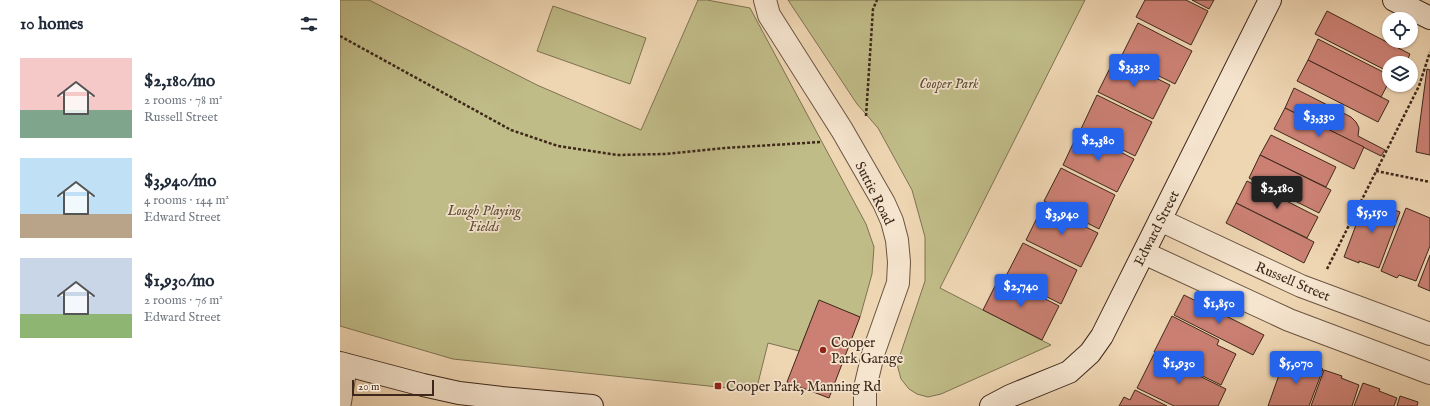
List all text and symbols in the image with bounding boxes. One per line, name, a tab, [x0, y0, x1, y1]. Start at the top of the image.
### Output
map controls	[1382, 12, 1418, 92]
button: locate	[1382, 12, 1418, 48]
icon: filters	[298, 13, 320, 35]
text: 10 homes	[20, 14, 83, 35]
pin: $3,330	[1101, 54, 1167, 88]
button: layers	[1382, 56, 1418, 92]
text: $3,330	[1118, 58, 1150, 75]
text: $2,180/mo	[144, 71, 215, 92]
icon: home	[52, 74, 100, 122]
park label: Cooper Park	[919, 75, 979, 93]
text: 2 rooms · 78 m²	[144, 92, 223, 109]
pin: $3,330	[1286, 104, 1352, 138]
text: $3,330	[1303, 108, 1335, 125]
text: Russell Street	[144, 109, 218, 126]
pin: $2,380	[1065, 128, 1131, 162]
text: $2,380	[1081, 132, 1115, 149]
street label: Suttie Road	[850, 159, 898, 229]
text: $3,940/mo	[144, 171, 216, 192]
icon: home	[52, 174, 100, 222]
pin: $2,180	[1244, 176, 1310, 210]
text: $2,180	[1260, 180, 1294, 197]
street label: Edward Street	[1130, 187, 1184, 269]
text: 4 rooms · 144 m²	[144, 192, 229, 209]
pin: $5,150	[1339, 200, 1405, 234]
park label: Lough Playing Fields	[446, 202, 521, 236]
pin: $3,940	[1029, 202, 1095, 236]
text: $5,150	[1356, 204, 1388, 221]
text: $3,940	[1045, 206, 1079, 223]
text: Edward Street	[144, 209, 221, 226]
street label: Russell Street	[1252, 258, 1333, 306]
text: $1,930/mo	[144, 271, 214, 292]
icon: home	[52, 274, 100, 322]
pin: $2,740	[988, 274, 1054, 308]
text: $2,740	[1004, 278, 1038, 295]
pin: $1,850	[1186, 291, 1252, 325]
text: 2 rooms · 76 m²	[144, 292, 223, 309]
text: $1,850	[1203, 295, 1235, 312]
text: Edward Street	[144, 309, 221, 326]
place label: Cooper Park Garage	[831, 334, 904, 368]
marker: Cooper Park Garage	[818, 345, 828, 355]
pin: $1,930	[1146, 351, 1212, 385]
pin: $5,070	[1263, 351, 1329, 385]
text: $1,930	[1163, 355, 1195, 372]
text: $5,070	[1279, 355, 1313, 372]
scale bar	[352, 378, 434, 397]
place label: Cooper Park, Manning Rd	[726, 378, 882, 396]
text: 20 m	[358, 380, 379, 394]
marker: Cooper Park, Manning Rd	[713, 381, 723, 391]

